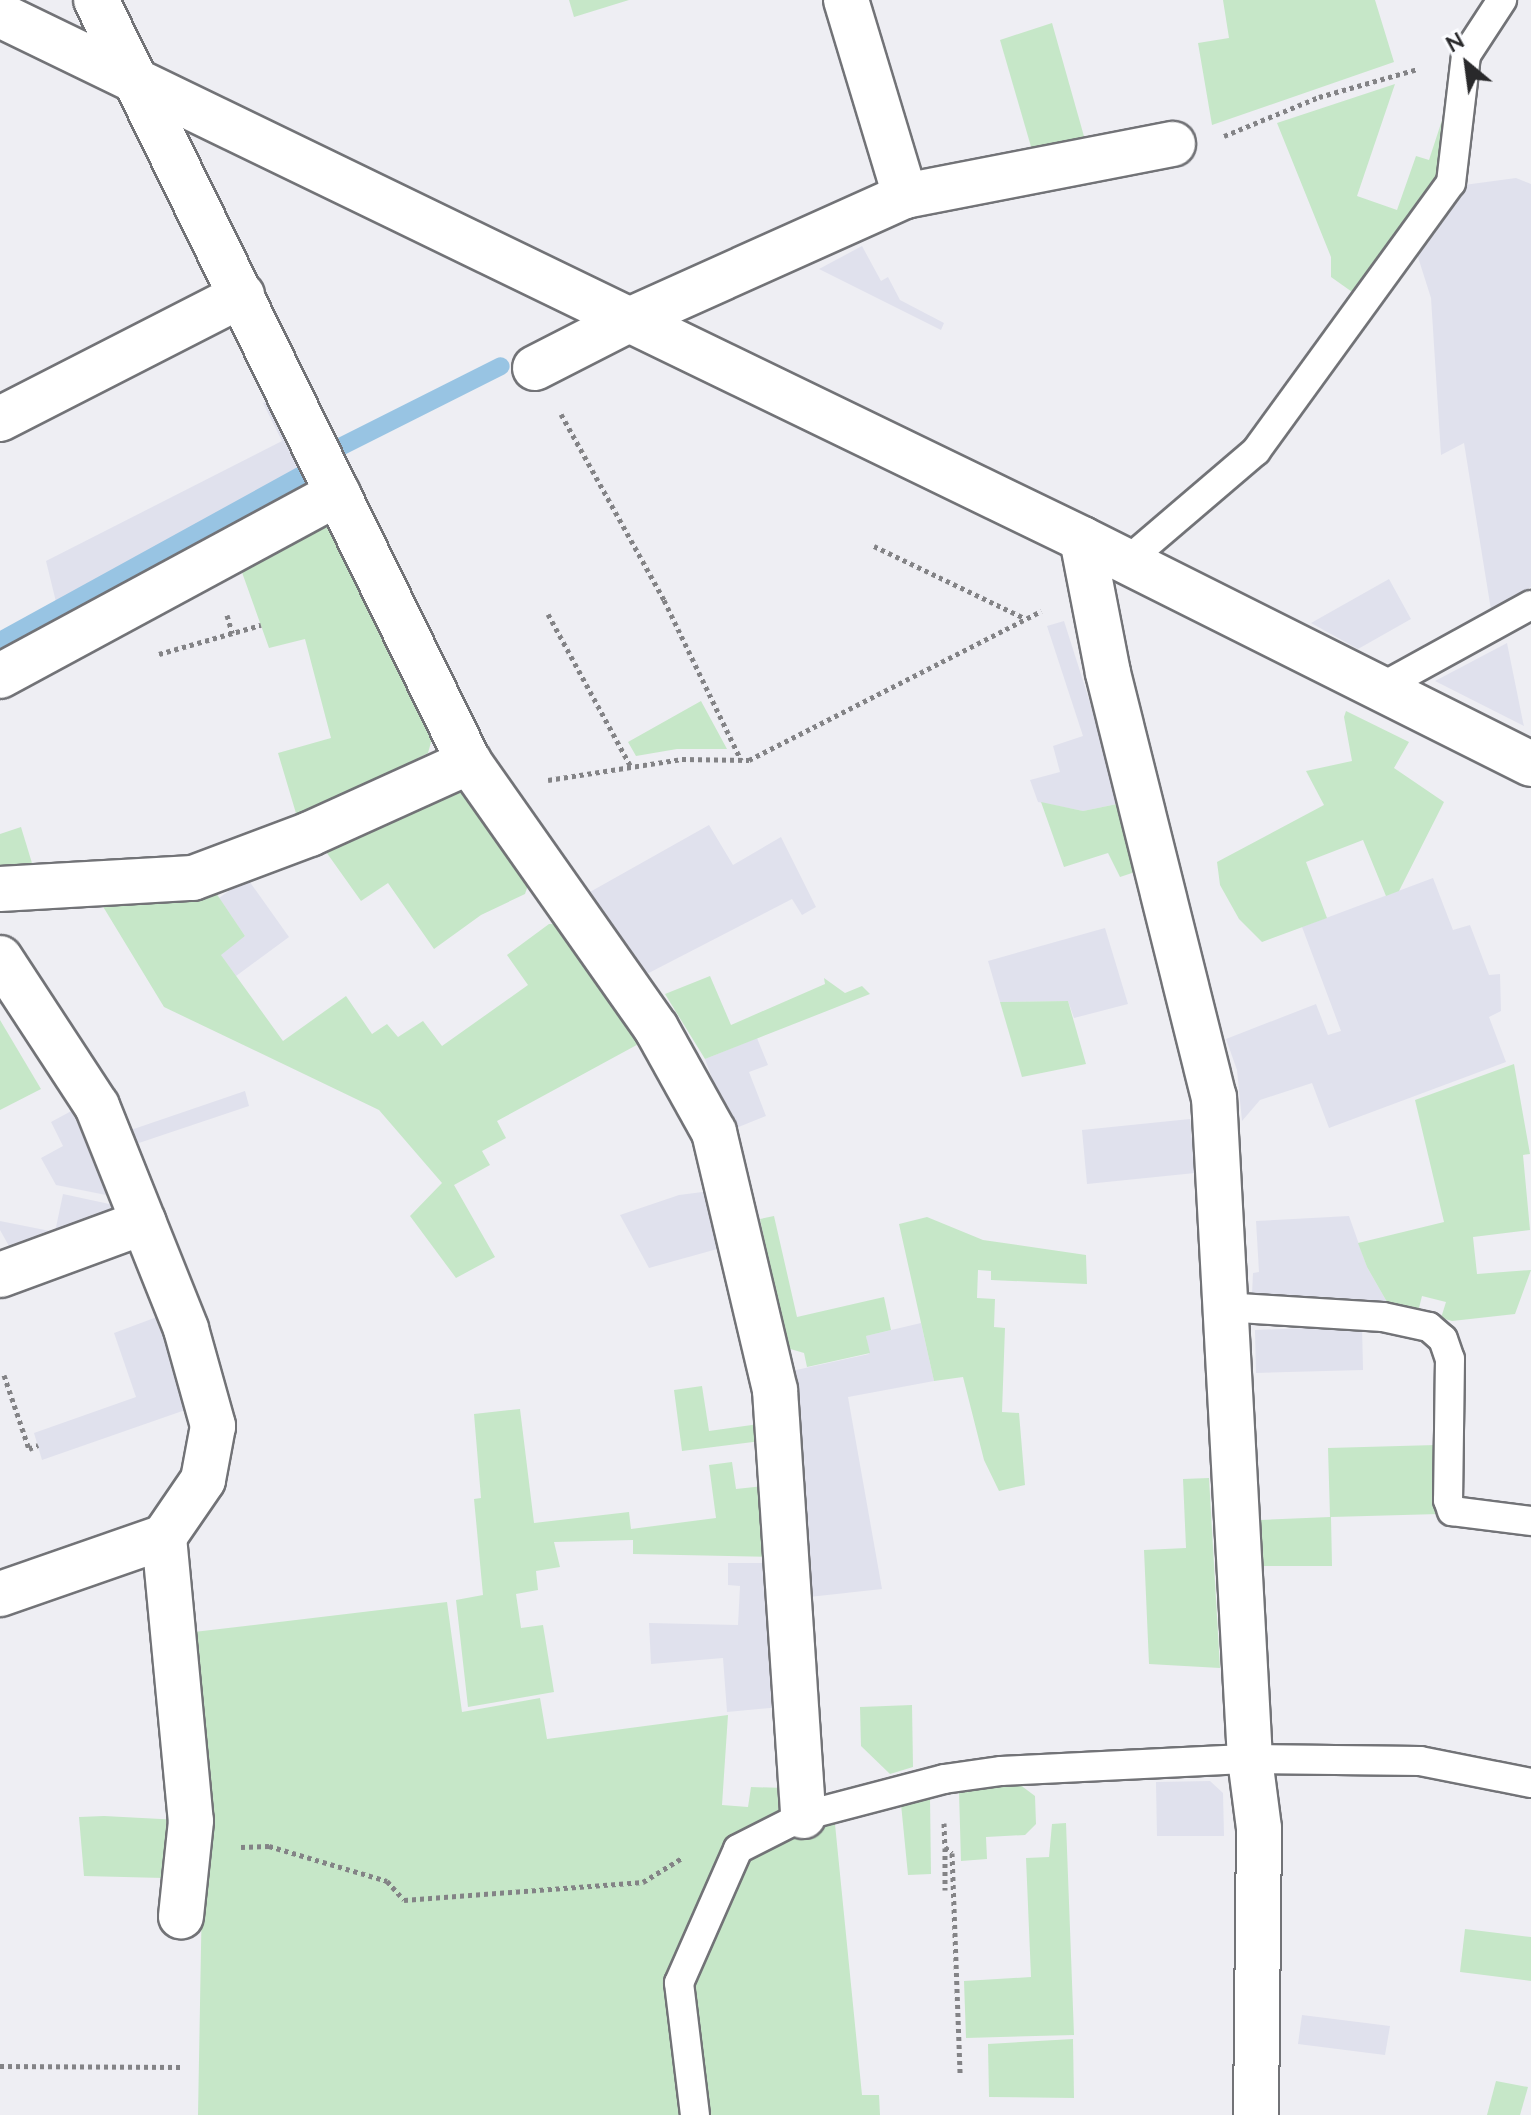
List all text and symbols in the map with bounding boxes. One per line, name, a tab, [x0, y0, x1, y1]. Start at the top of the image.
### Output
north arrow	[1427, 24, 1507, 104]
text: N	[1441, 26, 1470, 60]

